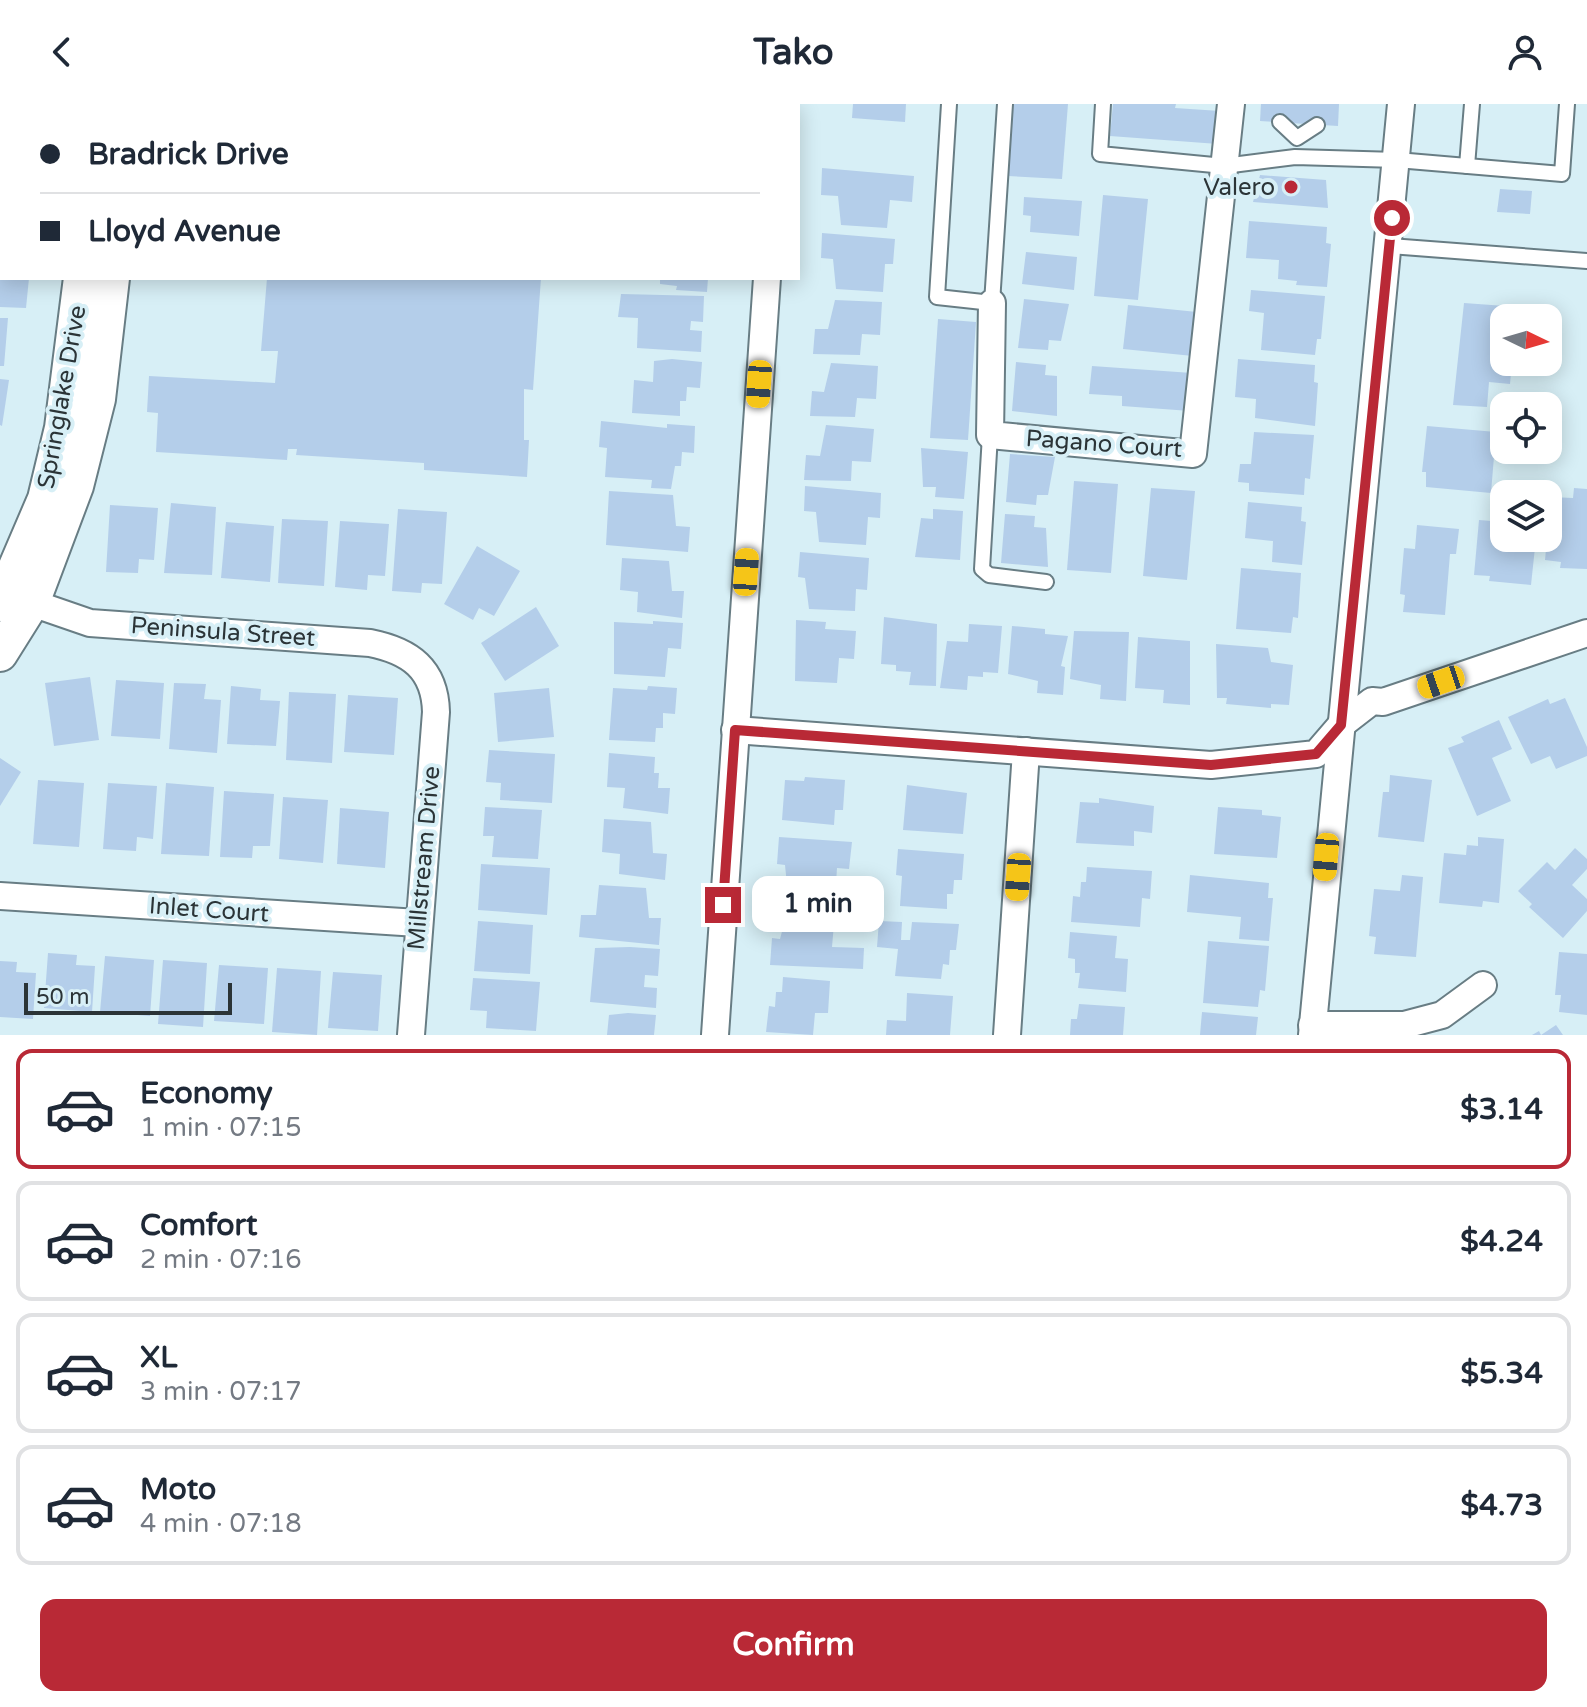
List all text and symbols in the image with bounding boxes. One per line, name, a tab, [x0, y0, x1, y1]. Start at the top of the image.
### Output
icon: back	[40, 30, 84, 74]
icon: person	[1503, 30, 1547, 74]
text: Tako	[753, 31, 834, 74]
text: Bradrick Drive	[88, 136, 289, 173]
place label: Valero	[1203, 173, 1275, 202]
marker: Valero	[1282, 178, 1300, 196]
route start	[1374, 200, 1410, 236]
text: Lloyd Avenue	[88, 213, 281, 250]
street label: Springlake Drive	[32, 303, 92, 491]
north arrow	[1490, 304, 1562, 376]
map controls	[1490, 304, 1562, 552]
car	[745, 359, 773, 409]
button: locate	[1490, 392, 1562, 464]
street label: Pagano Court	[1025, 424, 1183, 464]
button: layers	[1490, 480, 1562, 552]
car	[732, 547, 760, 597]
street label: Peninsula Street	[130, 611, 316, 653]
car	[1414, 663, 1468, 701]
street label: Millstream Drive	[402, 765, 446, 951]
car	[1312, 832, 1340, 882]
car	[1004, 852, 1032, 902]
callout: 1 min	[751, 877, 883, 933]
route end	[705, 887, 741, 923]
text: 1 min	[783, 888, 853, 919]
street label: Inlet Court	[148, 891, 270, 929]
scale bar	[24, 979, 232, 1015]
text: 50 m	[36, 984, 90, 1010]
icon: car	[44, 1073, 116, 1145]
text: Economy	[140, 1075, 273, 1112]
text: $3.14	[1460, 1091, 1543, 1128]
text: 1 min · 07:15	[140, 1112, 302, 1143]
icon: car	[44, 1205, 116, 1277]
text: Comfort	[140, 1207, 258, 1244]
text: $4.24	[1460, 1223, 1543, 1260]
text: 2 min · 07:16	[140, 1244, 302, 1275]
icon: car	[44, 1337, 116, 1409]
text: XL	[140, 1339, 177, 1376]
text: $5.34	[1461, 1355, 1543, 1392]
text: 3 min · 07:17	[140, 1376, 302, 1407]
icon: car	[44, 1469, 116, 1541]
text: Moto	[140, 1471, 216, 1508]
text: $4.73	[1461, 1487, 1543, 1524]
text: 4 min · 07:18	[140, 1508, 302, 1539]
button: Confirm	[40, 1599, 1547, 1691]

